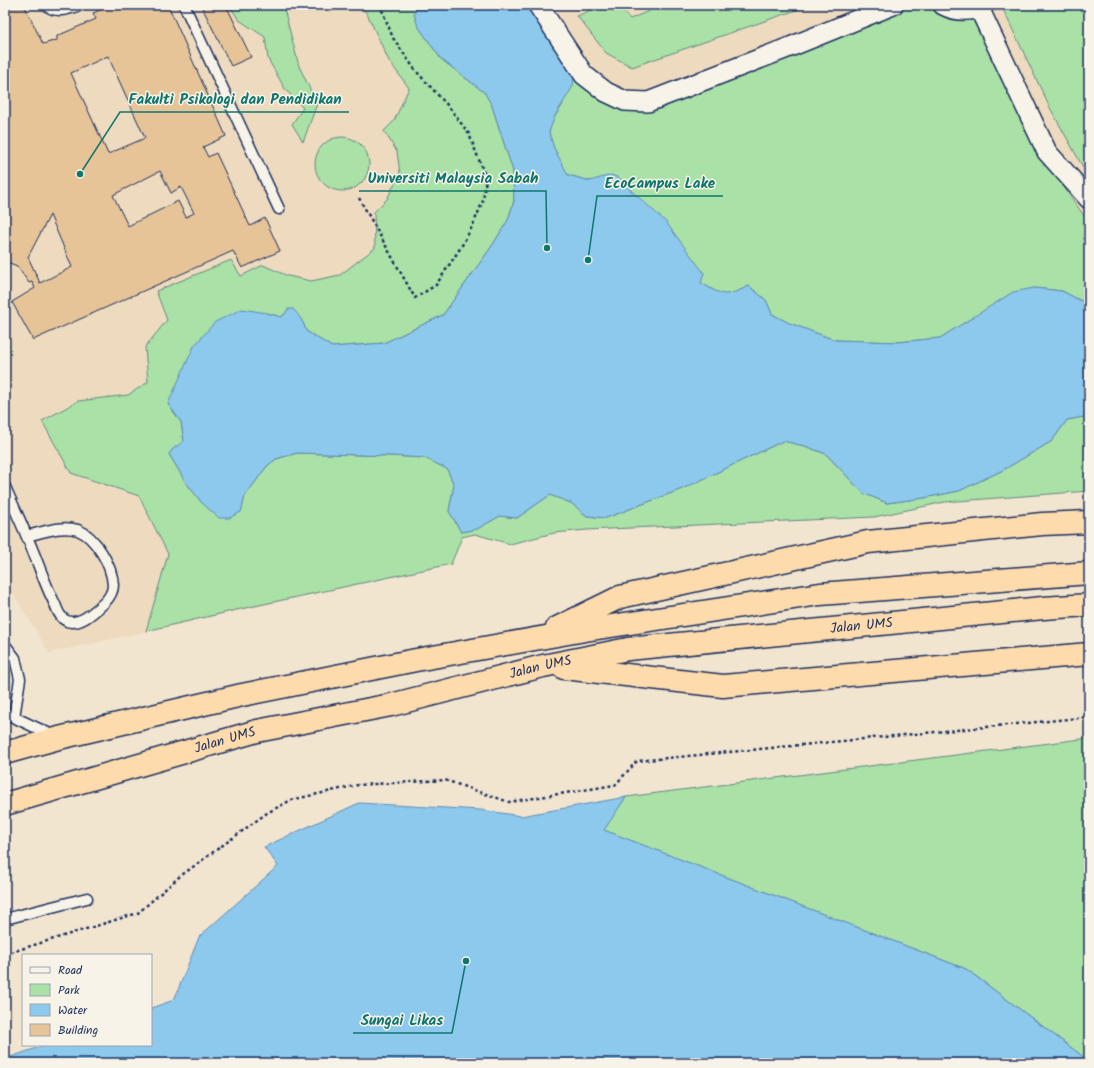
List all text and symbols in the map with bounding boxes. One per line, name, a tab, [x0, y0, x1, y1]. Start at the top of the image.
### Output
callout: Fakulti Psikologi dan Pendidikan	[120, 85, 349, 112]
text: Fakulti Psikologi dan Pendidikan	[128, 88, 342, 112]
callout: Universiti Malaysia Sabah	[359, 164, 546, 191]
text: Universiti Malaysia Sabah	[368, 167, 538, 191]
callout: EcoCampus Lake	[597, 169, 723, 196]
text: EcoCampus Lake	[605, 172, 716, 196]
street label: Jalan UMS	[829, 612, 894, 640]
street label: Jalan UMS	[507, 649, 574, 685]
street label: Jalan UMS	[192, 721, 259, 760]
legend	[22, 954, 152, 1046]
text: Road	[58, 961, 83, 980]
text: Park	[58, 981, 80, 1000]
text: Water	[58, 1001, 88, 1020]
callout: Sungai Likas	[353, 1006, 452, 1033]
text: Sungai Likas	[361, 1009, 443, 1033]
text: Building	[58, 1021, 98, 1040]

